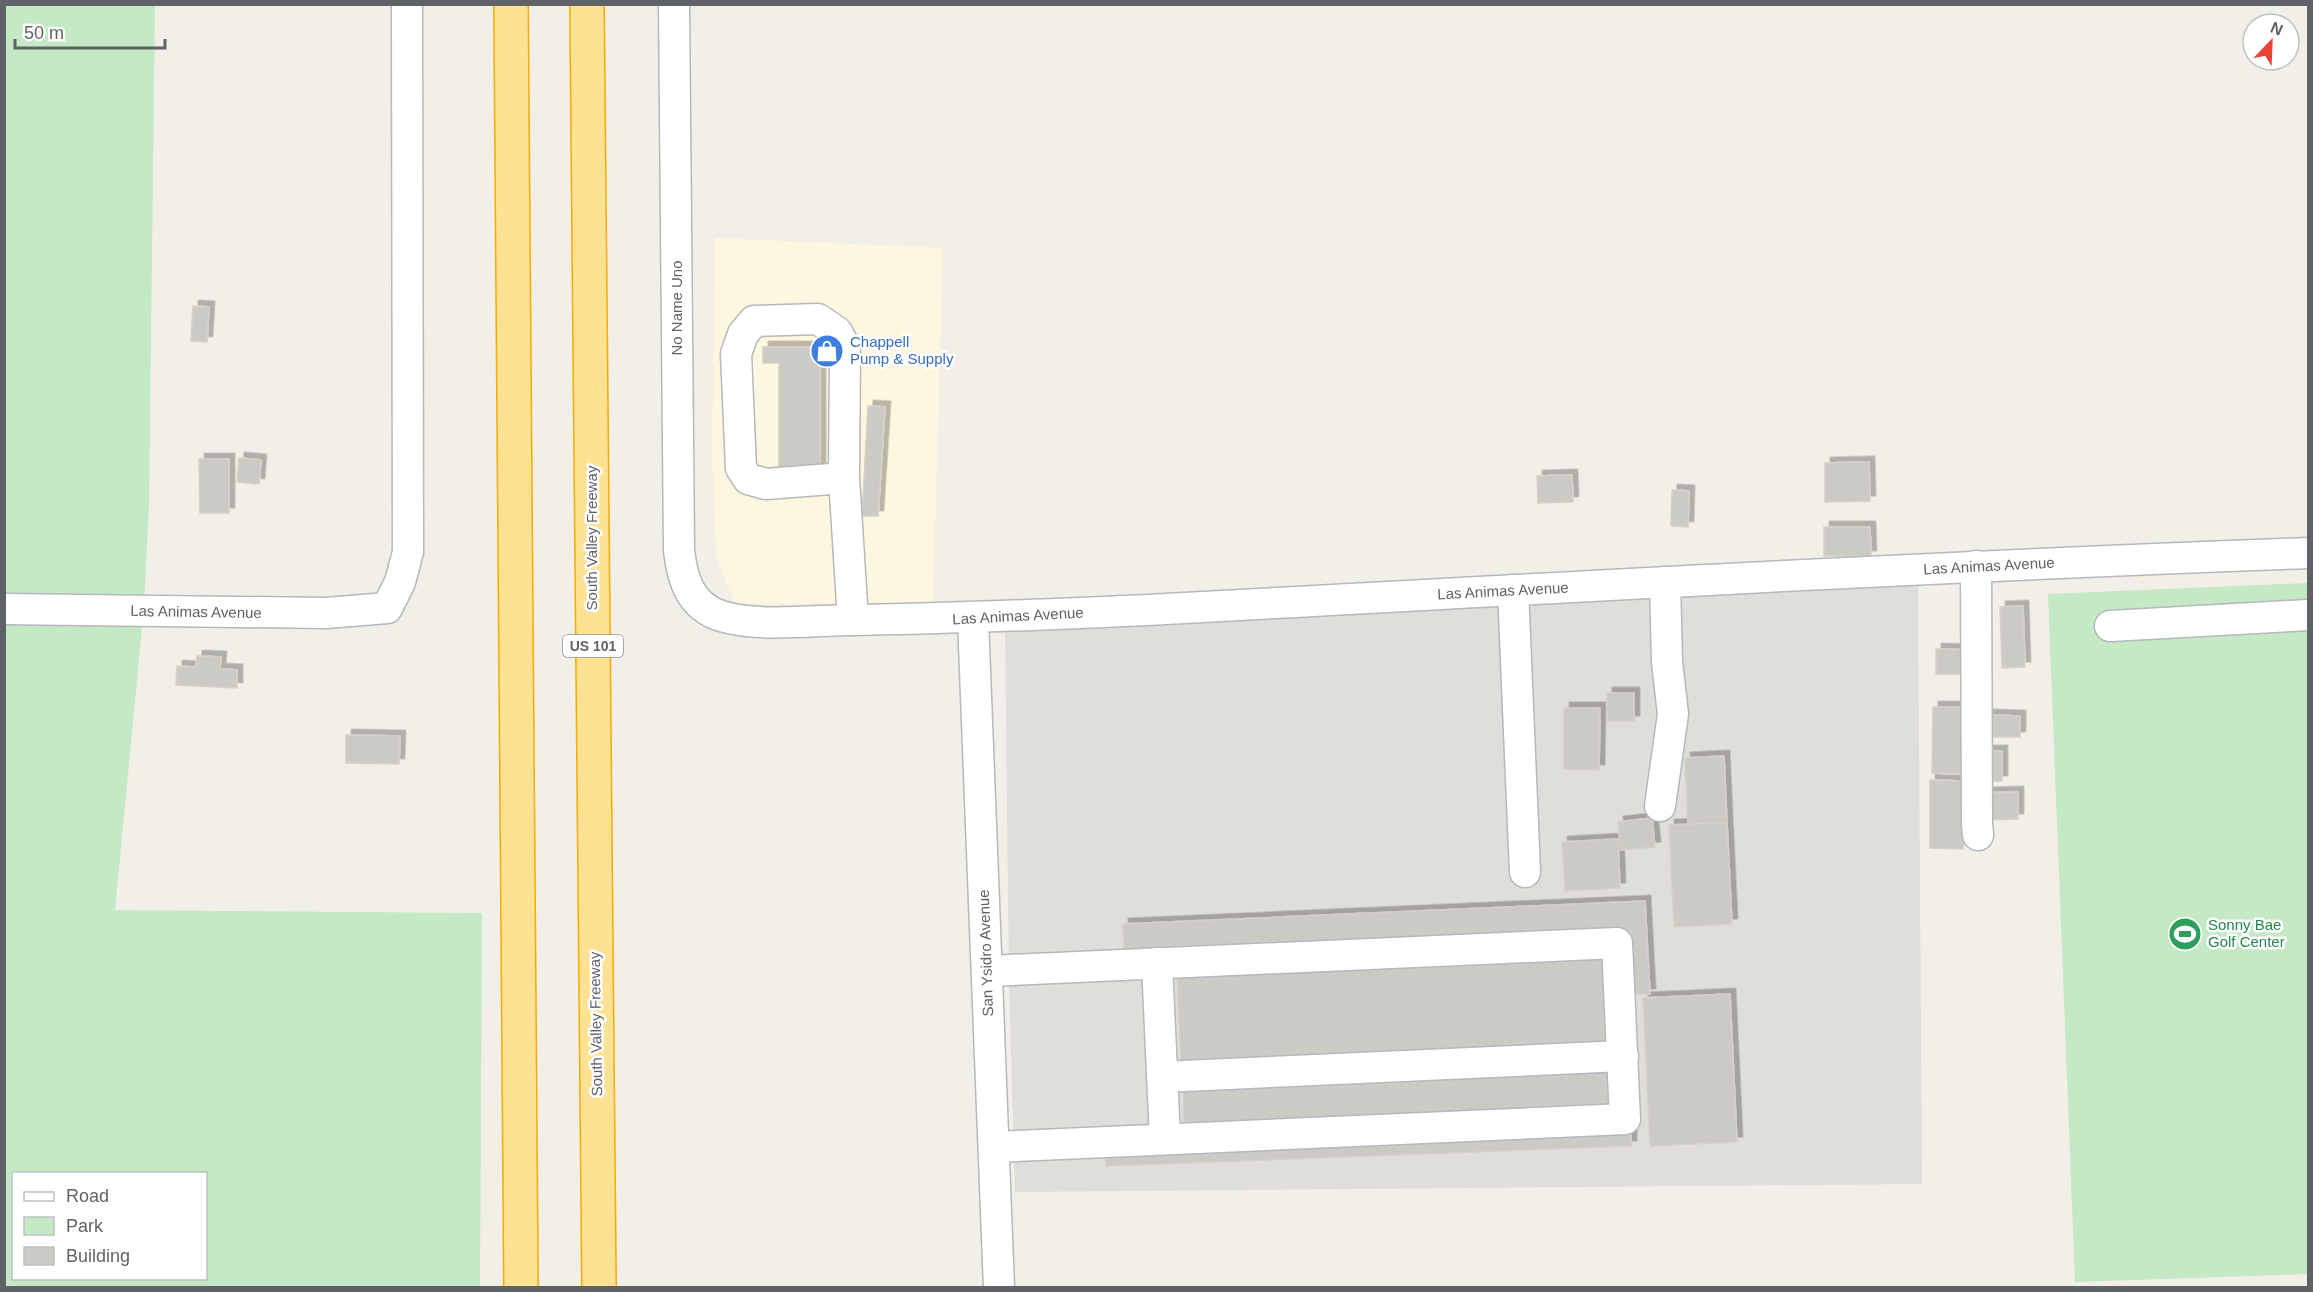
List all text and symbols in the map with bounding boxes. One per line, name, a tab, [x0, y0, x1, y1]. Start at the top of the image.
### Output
scale bar	[15, 12, 165, 50]
north arrow	[2241, 12, 2301, 72]
text: N	[2268, 19, 2285, 39]
text: 50 m	[24, 23, 64, 43]
street label: No Name Uno	[668, 260, 685, 356]
shop icon: Chappell Pump & Supply	[809, 333, 845, 369]
place label: Chappell Pump & Supply	[850, 333, 954, 367]
street label: South Valley Freeway	[583, 465, 600, 610]
street label: Las Animas Avenue	[1923, 554, 2055, 577]
street label: Las Animas Avenue	[1437, 579, 1569, 602]
street label: Las Animas Avenue	[130, 602, 262, 621]
street label: Las Animas Avenue	[952, 604, 1084, 627]
road number: US 101	[563, 635, 623, 657]
street label: San Ysidro Avenue	[975, 889, 996, 1017]
sports icon: Sonny Bae Golf Center	[2167, 916, 2203, 952]
place label: Sonny Bae Golf Center	[2208, 916, 2285, 950]
street label: South Valley Freeway	[586, 951, 605, 1097]
legend	[12, 1172, 207, 1280]
text: Road	[66, 1186, 109, 1206]
text: Park	[66, 1216, 104, 1236]
text: Building	[66, 1246, 130, 1266]

